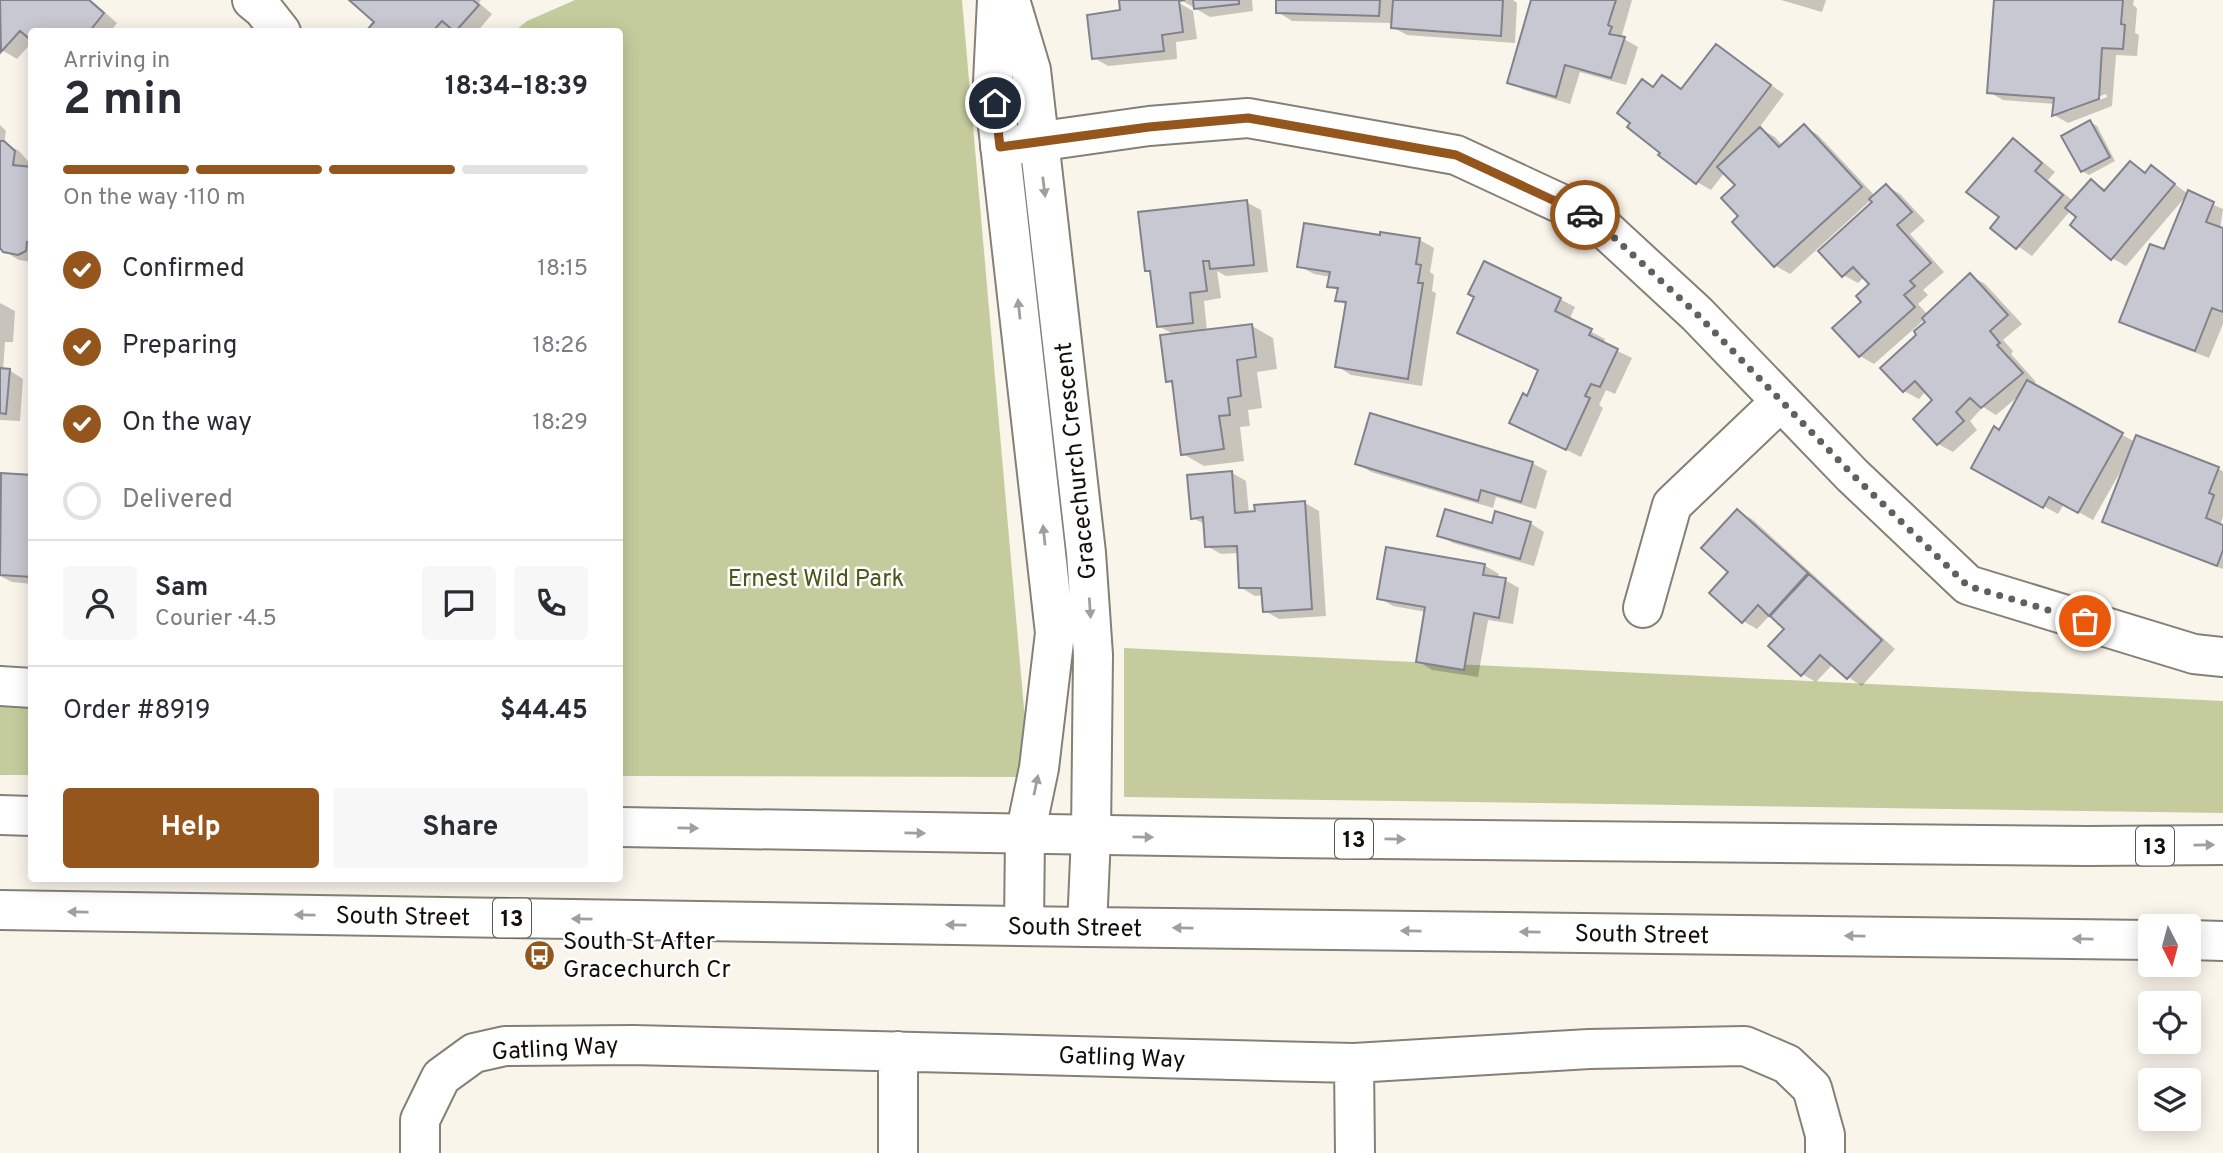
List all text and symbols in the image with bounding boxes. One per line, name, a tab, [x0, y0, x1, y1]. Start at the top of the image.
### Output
text: Arriving in	[63, 47, 170, 76]
text: 18:34–18:39	[445, 71, 588, 104]
text: 2 min	[63, 72, 183, 131]
pin	[965, 73, 1025, 133]
icon: home	[976, 84, 1014, 122]
one-way arrow	[1039, 176, 1050, 198]
courier	[1550, 180, 1620, 250]
text: On the way · 110 m	[63, 184, 246, 213]
icon: car	[1566, 196, 1604, 234]
icon: check	[63, 251, 101, 289]
text: Confirmed	[122, 253, 245, 286]
text: 18:15	[537, 255, 588, 284]
one-way arrow	[1013, 298, 1024, 320]
icon: check	[63, 328, 101, 366]
text: Preparing	[122, 330, 237, 363]
text: 18:26	[532, 332, 588, 361]
street label: Gracechurch Crescent	[1050, 341, 1104, 581]
icon: check	[63, 405, 101, 443]
text: On the way	[122, 407, 252, 440]
text: 18:29	[532, 409, 588, 438]
text: Delivered	[122, 484, 233, 517]
one-way arrow	[1038, 524, 1049, 546]
park label: Ernest Wild Park	[728, 565, 904, 595]
button: person	[63, 566, 137, 640]
button: chat	[422, 566, 496, 640]
button: phone	[514, 566, 588, 640]
text: Sam	[155, 572, 208, 605]
pin	[2055, 591, 2115, 651]
one-way arrow	[1085, 597, 1096, 619]
icon: bag	[2066, 602, 2104, 640]
text: Courier · 4.5	[155, 605, 277, 634]
text: Order #8919	[63, 695, 211, 728]
text: $44.45	[500, 695, 588, 728]
one-way arrow	[1030, 774, 1041, 796]
button: Help	[63, 788, 319, 868]
button: Share	[333, 788, 588, 868]
road number: 13	[1335, 820, 1373, 859]
one-way arrow	[677, 822, 699, 834]
road number: 13	[2136, 826, 2174, 866]
one-way arrow	[904, 827, 926, 838]
one-way arrow	[1132, 831, 1154, 843]
one-way arrow	[1384, 834, 1406, 845]
one-way arrow	[2194, 840, 2216, 851]
road number: 13	[493, 898, 531, 937]
street label: South Street	[335, 902, 471, 934]
one-way arrow	[66, 906, 88, 917]
one-way arrow	[294, 909, 316, 921]
one-way arrow	[570, 913, 592, 925]
street label: South Street	[1007, 913, 1143, 945]
north arrow	[2138, 914, 2202, 976]
map controls	[2138, 914, 2201, 1131]
one-way arrow	[945, 919, 967, 930]
street label: South Street	[1574, 920, 1710, 952]
one-way arrow	[1172, 922, 1194, 934]
one-way arrow	[1399, 925, 1421, 937]
one-way arrow	[1518, 926, 1540, 938]
place label: South St After Gracechurch Cr	[563, 928, 731, 986]
one-way arrow	[1844, 930, 1866, 942]
one-way arrow	[2071, 933, 2093, 945]
bus stop icon: South St After Gracechurch Cr	[523, 938, 557, 972]
button: locate	[2138, 991, 2201, 1054]
street label: Gatling Way	[491, 1032, 619, 1068]
street label: Gatling Way	[1058, 1042, 1186, 1076]
button: layers	[2138, 1068, 2201, 1131]

